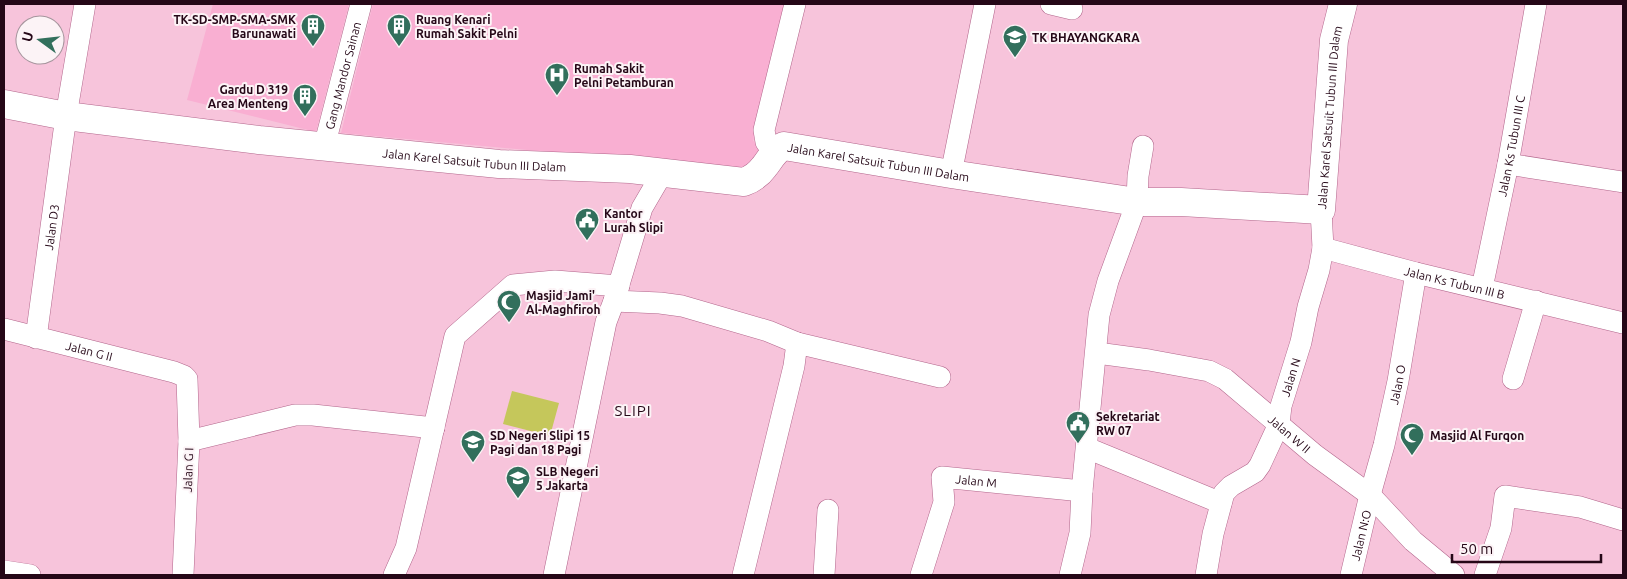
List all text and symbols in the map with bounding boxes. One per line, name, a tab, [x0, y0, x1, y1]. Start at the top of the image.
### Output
place label: TK-SD-SMP-SMA-SMK Barunawati	[173, 13, 296, 40]
building icon: TK-SD-SMP-SMA-SMK Barunawati	[300, 13, 326, 47]
building icon: Ruang Kenari Rumah Sakit Pelni	[386, 13, 412, 47]
place label: Ruang Kenari Rumah Sakit Pelni	[416, 13, 517, 40]
north arrow	[15, 15, 65, 65]
street label: Gang Mandor Sainan	[322, 20, 363, 131]
school or university icon: TK BHAYANGKARA	[1002, 24, 1028, 58]
street label: Jalan Karel Satsuit Tubun III Dalam	[1315, 24, 1344, 210]
text: U	[18, 30, 36, 43]
place label: TK BHAYANGKARA	[1032, 31, 1140, 44]
hospital icon: Rumah Sakit Pelni Petamburan	[544, 62, 570, 96]
place label: Rumah Sakit Pelni Petamburan	[574, 62, 674, 89]
place label: Gardu D 319 Area Menteng	[208, 83, 288, 110]
building icon: Gardu D 319 Area Menteng	[292, 83, 318, 117]
street label: Jalan Ks Tubun III C	[1495, 94, 1527, 198]
street label: Jalan Karel Satsuit Tubun III Dalam	[786, 140, 970, 183]
street label: Jalan Karel Satsuit Tubun III Dalam	[382, 146, 567, 173]
street label: Jalan D3	[41, 203, 61, 251]
public building icon: Kantor Lurah Slipi	[574, 207, 600, 241]
place label: Kantor Lurah Slipi	[604, 207, 663, 234]
street label: Jalan Ks Tubun III B	[1403, 264, 1506, 301]
mosque icon: Masjid Jami' Al-Maghfiroh	[496, 289, 522, 323]
place label: Masjid Jami' Al-Maghfiroh	[526, 289, 601, 316]
street label: Jalan G II	[64, 338, 114, 363]
street label: Jalan N	[1278, 356, 1302, 398]
street label: Jalan O	[1387, 364, 1407, 406]
district label: SLIPI	[614, 402, 652, 419]
public building icon: Sekretariat RW 07	[1065, 410, 1091, 444]
place label: Sekretariat RW 07	[1096, 410, 1160, 437]
street label: Jalan W II	[1266, 412, 1313, 455]
mosque icon: Masjid Al Furqon	[1399, 422, 1425, 456]
school or university icon: SD Negeri Slipi 15 Pagi dan 18 Pagi	[460, 429, 486, 463]
place label: SD Negeri Slipi 15 Pagi dan 18 Pagi	[490, 429, 590, 456]
place label: Masjid Al Furqon	[1430, 429, 1524, 442]
street label: Jalan G I	[181, 447, 195, 493]
school or university icon: SLB Negeri 5 Jakarta	[505, 465, 531, 499]
place label: SLB Negeri 5 Jakarta	[536, 465, 598, 492]
street label: Jalan M	[955, 472, 997, 489]
street label: Jalan N:O	[1348, 508, 1373, 562]
scale bar	[1452, 532, 1601, 564]
text: 50 m	[1460, 540, 1493, 557]

